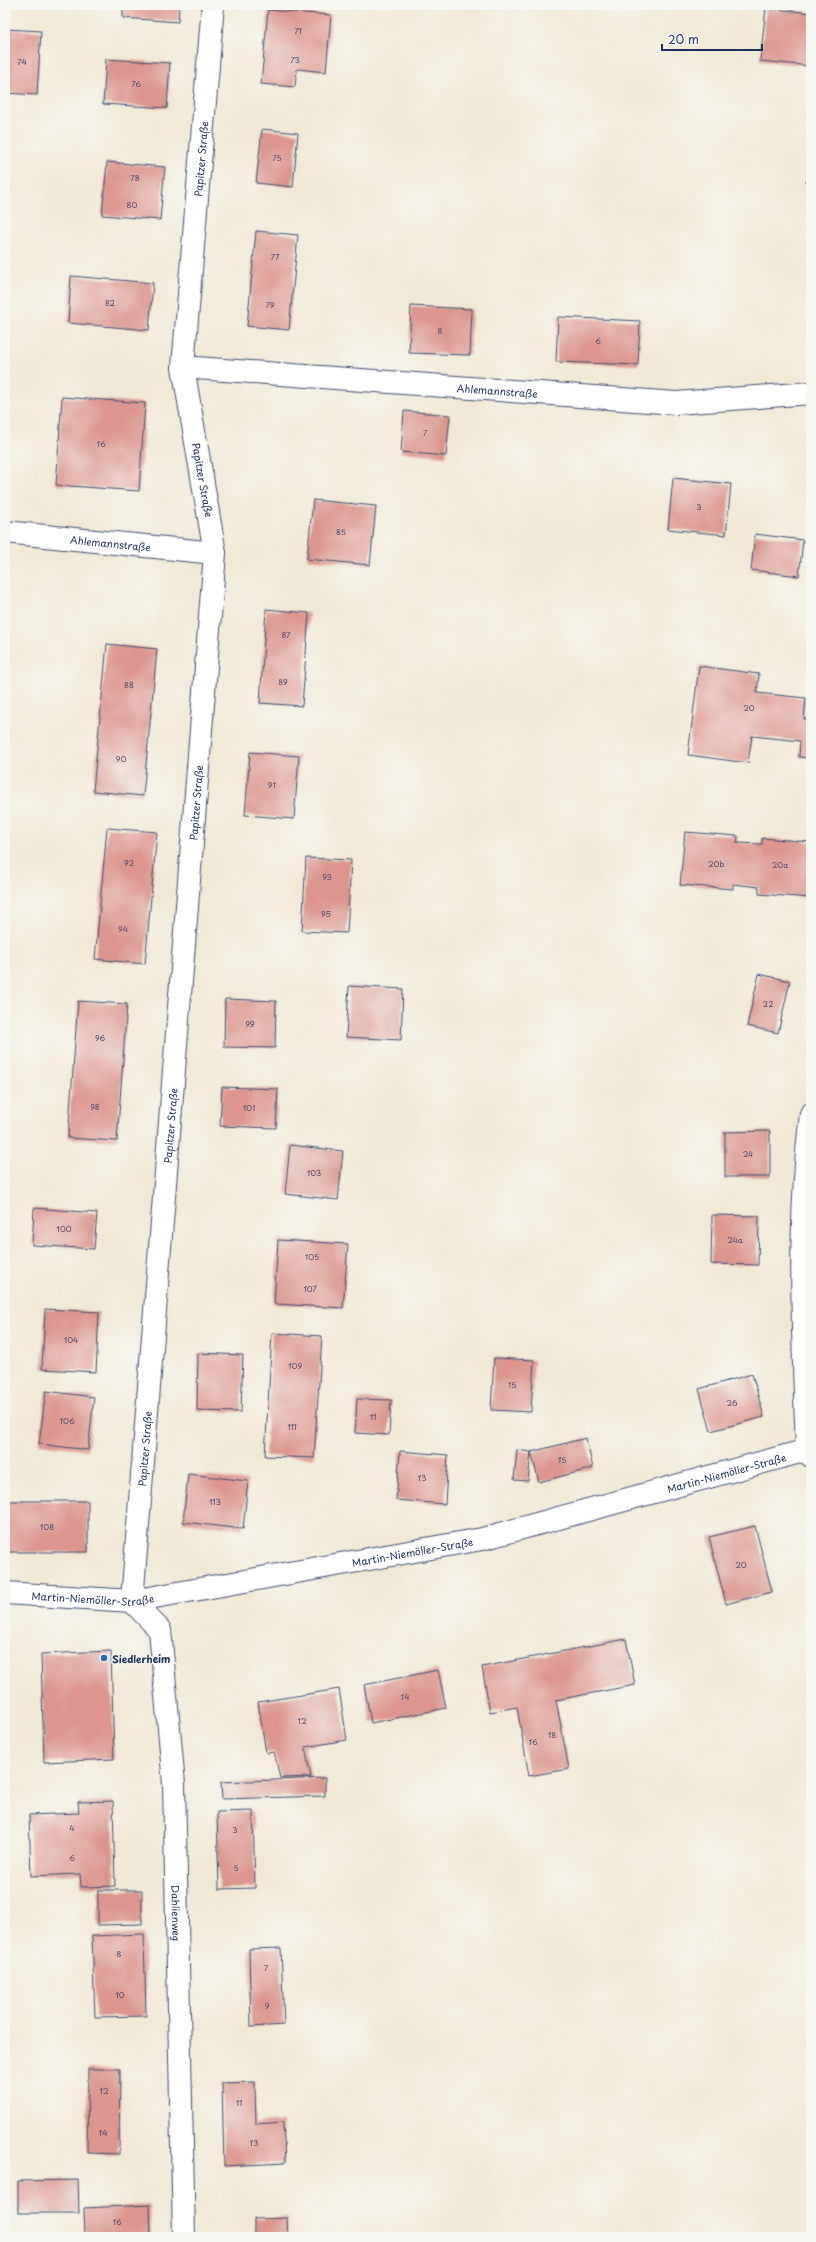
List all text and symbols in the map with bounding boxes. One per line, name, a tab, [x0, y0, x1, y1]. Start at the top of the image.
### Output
house number: 71	[294, 25, 302, 37]
scale bar	[662, 26, 762, 52]
text: 20 m	[668, 30, 699, 48]
house number: 73	[290, 54, 300, 66]
house number: 74	[17, 56, 27, 68]
house number: 76	[131, 78, 141, 90]
street label: Papitzer Straße	[190, 121, 211, 197]
house number: 75	[272, 152, 282, 164]
house number: 78	[130, 172, 140, 184]
house number: 80	[127, 199, 138, 211]
house number: 77	[271, 251, 280, 263]
house number: 82	[105, 297, 115, 309]
house number: 79	[265, 299, 275, 311]
house number: 8	[438, 325, 443, 337]
house number: 6	[595, 335, 601, 347]
street label: Ahlemannstraße	[456, 380, 538, 400]
house number: 7	[423, 427, 428, 439]
house number: 16	[96, 438, 106, 450]
street label: Papitzer Straße	[189, 442, 217, 518]
house number: 3	[696, 501, 702, 513]
house number: 85	[336, 526, 346, 538]
street label: Ahlemannstraße	[69, 531, 152, 554]
house number: 87	[281, 629, 291, 641]
house number: 89	[278, 676, 288, 688]
house number: 88	[124, 679, 134, 691]
house number: 20	[743, 702, 755, 714]
house number: 90	[116, 753, 126, 765]
street label: Papitzer Straße	[185, 764, 206, 841]
house number: 91	[268, 779, 277, 791]
house number: 92	[124, 857, 134, 869]
house number: 20b	[708, 858, 724, 870]
house number: 20a	[772, 859, 788, 871]
house number: 93	[322, 871, 332, 883]
house number: 95	[321, 908, 331, 920]
house number: 94	[118, 923, 128, 935]
house number: 22	[763, 998, 773, 1010]
house number: 99	[245, 1018, 255, 1030]
house number: 96	[95, 1032, 105, 1044]
street label: Papitzer Straße	[159, 1087, 180, 1164]
house number: 98	[90, 1101, 100, 1113]
house number: 101	[243, 1102, 255, 1114]
house number: 24	[743, 1148, 753, 1160]
house number: 103	[307, 1167, 321, 1179]
house number: 100	[56, 1223, 72, 1235]
house number: 24a	[727, 1234, 743, 1246]
house number: 105	[305, 1251, 319, 1263]
house number: 107	[303, 1283, 317, 1295]
house number: 104	[64, 1334, 78, 1346]
house number: 109	[288, 1360, 302, 1372]
house number: 15	[508, 1379, 516, 1391]
house number: 26	[727, 1397, 738, 1409]
street label: Papitzer Straße	[134, 1410, 155, 1487]
house number: 11	[370, 1411, 376, 1423]
house number: 106	[59, 1415, 75, 1427]
house number: 111	[287, 1421, 297, 1433]
street label: Martin-Niemöller-Straße	[665, 1449, 787, 1496]
house number: 15	[558, 1454, 566, 1466]
house number: 13	[418, 1472, 426, 1484]
house number: 113	[209, 1496, 221, 1508]
house number: 108	[40, 1521, 54, 1533]
street label: Martin-Niemöller-Straße	[351, 1533, 474, 1569]
house number: 20	[735, 1559, 747, 1571]
street label: Martin-Niemöller-Straße	[31, 1587, 155, 1609]
place label: Siedlerheim	[112, 1651, 170, 1666]
marker: Siedlerheim	[99, 1653, 109, 1663]
house number: 14	[401, 1691, 409, 1703]
house number: 12	[297, 1715, 307, 1727]
house number: 18	[548, 1729, 556, 1741]
house number: 16	[528, 1736, 538, 1748]
house number: 4	[69, 1822, 75, 1834]
house number: 3	[232, 1824, 238, 1836]
house number: 6	[69, 1852, 75, 1864]
house number: 5	[233, 1862, 239, 1874]
street label: Dahlienweg	[169, 1885, 185, 1942]
house number: 8	[117, 1948, 122, 1960]
house number: 7	[264, 1962, 269, 1974]
house number: 10	[115, 1989, 125, 2001]
house number: 9	[265, 2000, 270, 2012]
house number: 12	[99, 2085, 109, 2097]
house number: 11	[236, 2097, 242, 2109]
house number: 14	[99, 2127, 107, 2139]
house number: 13	[250, 2137, 258, 2149]
house number: 16	[112, 2216, 122, 2228]

